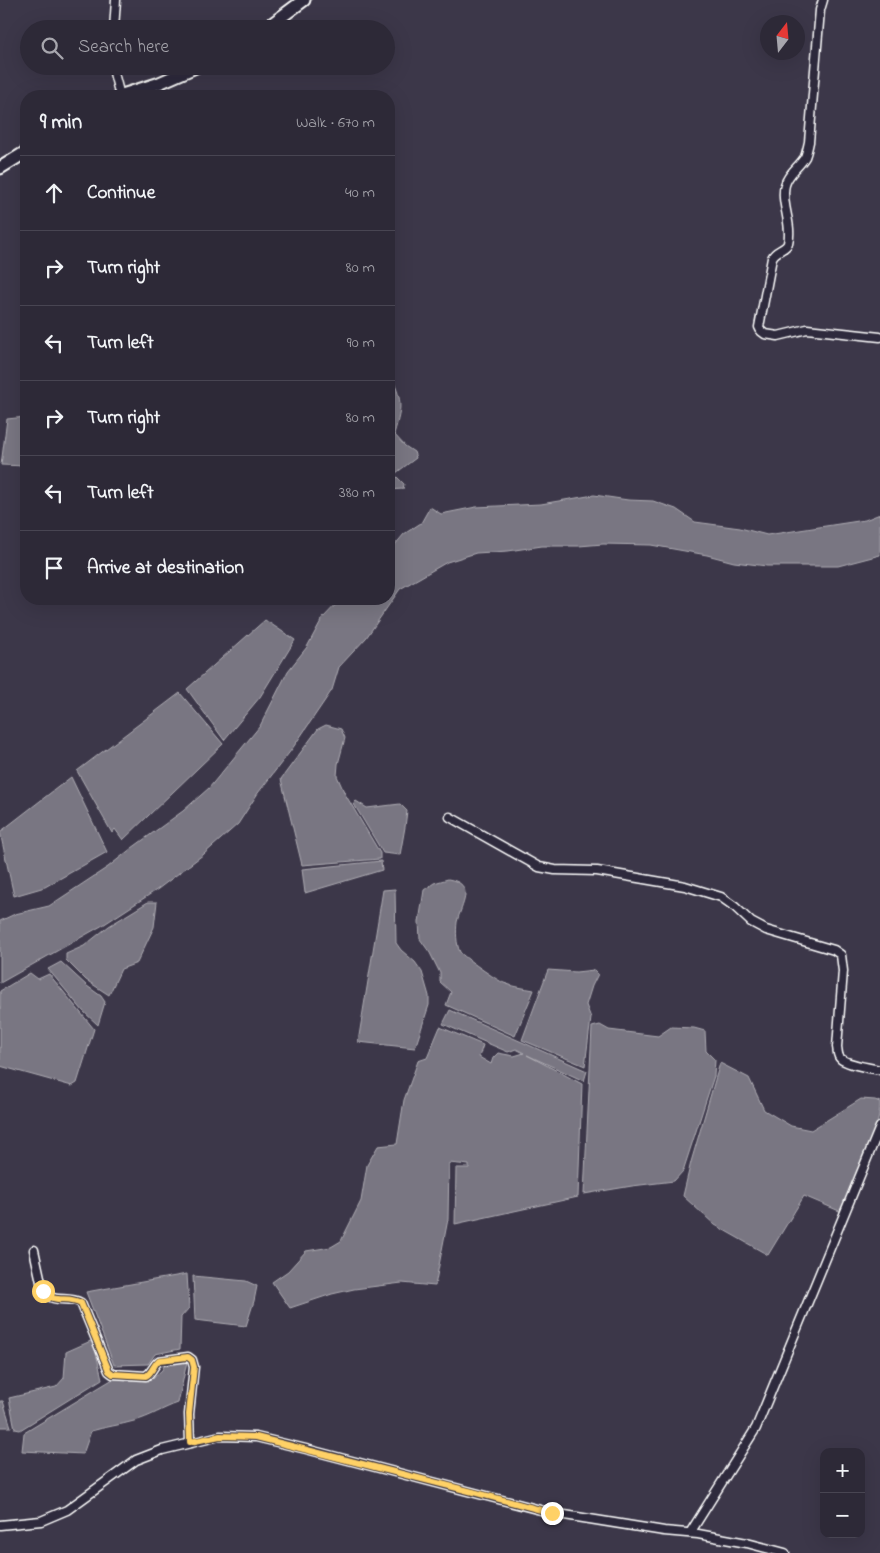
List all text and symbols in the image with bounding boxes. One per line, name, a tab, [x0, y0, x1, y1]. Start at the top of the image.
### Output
north arrow	[760, 15, 805, 60]
search box	[20, 20, 395, 75]
icon: search	[38, 34, 66, 62]
text: Search here	[78, 34, 169, 61]
text: 9 min	[40, 108, 82, 138]
text: Walk · 670 m	[296, 111, 375, 135]
icon: ahead	[40, 179, 68, 207]
text: Continue	[87, 180, 155, 207]
text: 40 m	[345, 181, 375, 205]
icon: right	[40, 254, 68, 282]
text: Turn right	[87, 255, 160, 282]
text: 80 m	[346, 256, 375, 280]
icon: left	[40, 329, 68, 357]
text: Turn left	[87, 330, 154, 357]
text: 90 m	[347, 331, 375, 355]
icon: right	[40, 404, 68, 432]
text: Turn right	[87, 405, 160, 432]
text: 80 m	[346, 406, 375, 430]
icon: left	[40, 479, 68, 507]
text: Turn left	[87, 480, 154, 507]
text: 380 m	[339, 481, 375, 505]
icon: arrive	[40, 554, 68, 582]
text: Arrive at destination	[87, 555, 244, 582]
route start	[32, 1280, 55, 1303]
map controls	[820, 1448, 865, 1538]
button: +	[820, 1448, 865, 1493]
button: −	[820, 1493, 865, 1538]
route end	[541, 1502, 564, 1525]

